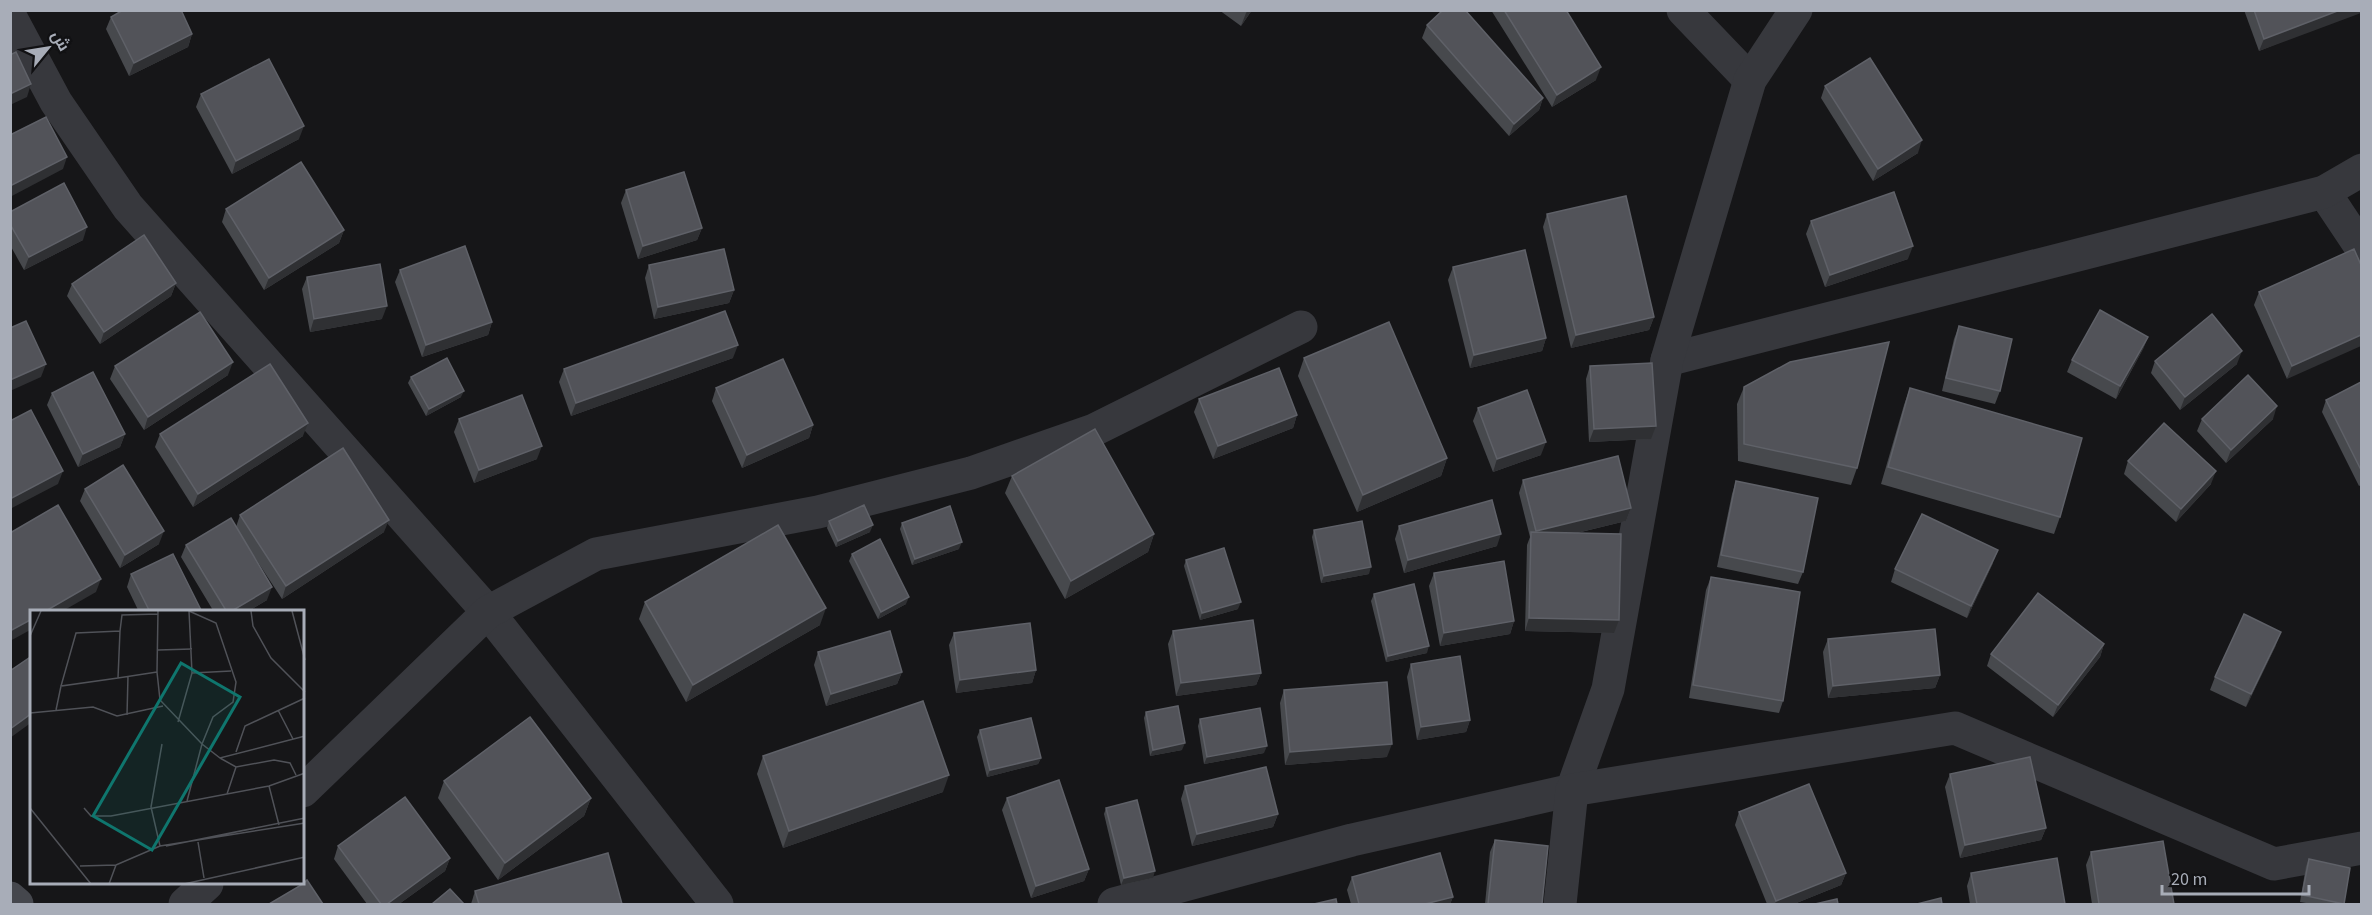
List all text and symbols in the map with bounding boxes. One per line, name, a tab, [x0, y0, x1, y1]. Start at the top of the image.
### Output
north arrow	[18, 18, 78, 78]
text: ش	[45, 27, 75, 55]
inset map	[30, 610, 304, 885]
scale bar	[2162, 858, 2309, 896]
text: 20 m	[2171, 867, 2207, 892]

